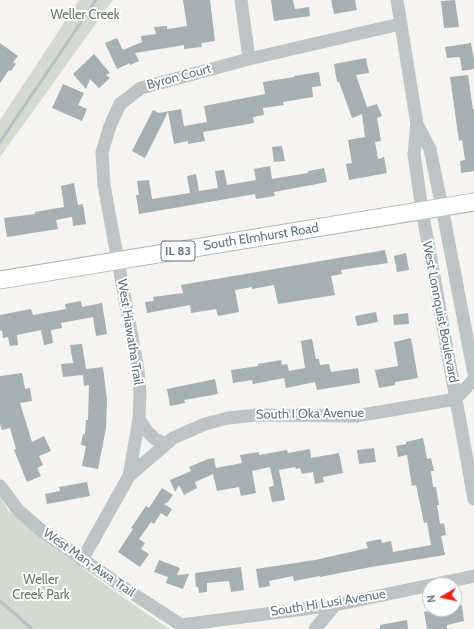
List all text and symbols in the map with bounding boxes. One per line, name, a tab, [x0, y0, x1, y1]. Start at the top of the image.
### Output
park label: Weller Creek	[50, 7, 120, 23]
street label: Byron Court	[145, 61, 213, 93]
street label: South Elmhurst Road	[202, 220, 320, 254]
street label: West Lonnquist Boulevard	[419, 240, 461, 384]
road number: IL 83	[161, 241, 195, 261]
street label: West Hiawatha Trail	[114, 278, 146, 386]
street label: South I Oka Avenue	[256, 405, 364, 423]
street label: West Man-Awa Trail	[40, 525, 138, 601]
park label: Weller Creek Park	[12, 572, 70, 603]
north arrow	[422, 577, 462, 617]
street label: South Hi Lusi Avenue	[269, 586, 387, 620]
text: N	[424, 594, 439, 604]

